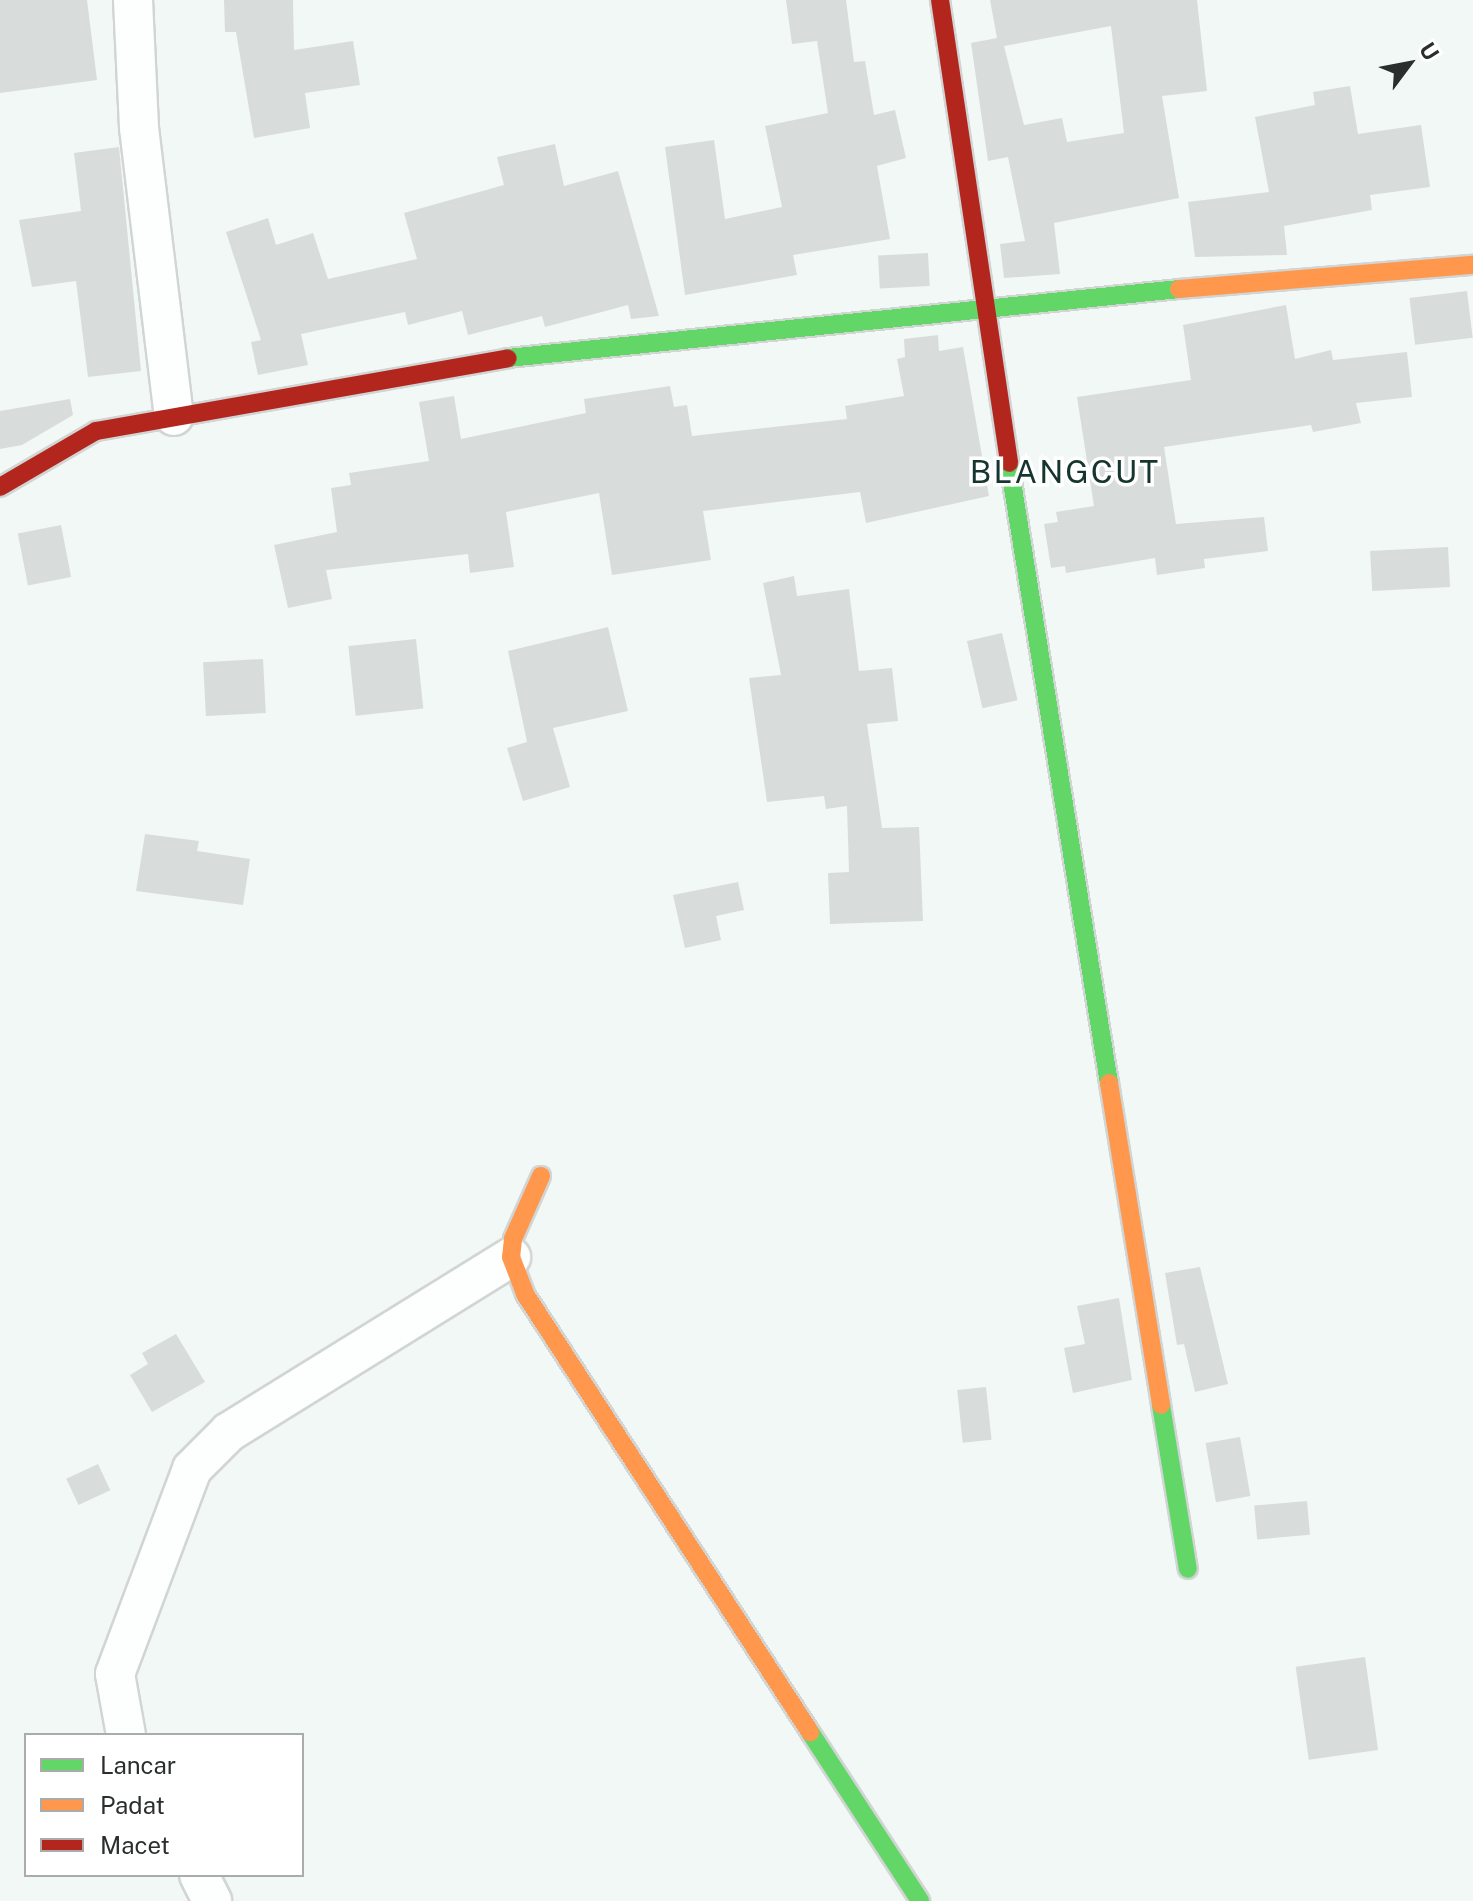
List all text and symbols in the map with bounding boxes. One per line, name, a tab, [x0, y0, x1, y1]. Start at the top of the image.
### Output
north arrow	[1369, 24, 1449, 104]
text: U	[1414, 38, 1445, 65]
district label: BLANGCUT	[970, 453, 1160, 491]
legend	[24, 1733, 304, 1877]
text: Lancar	[100, 1751, 176, 1779]
text: Padat	[100, 1791, 165, 1819]
text: Macet	[100, 1831, 170, 1859]

